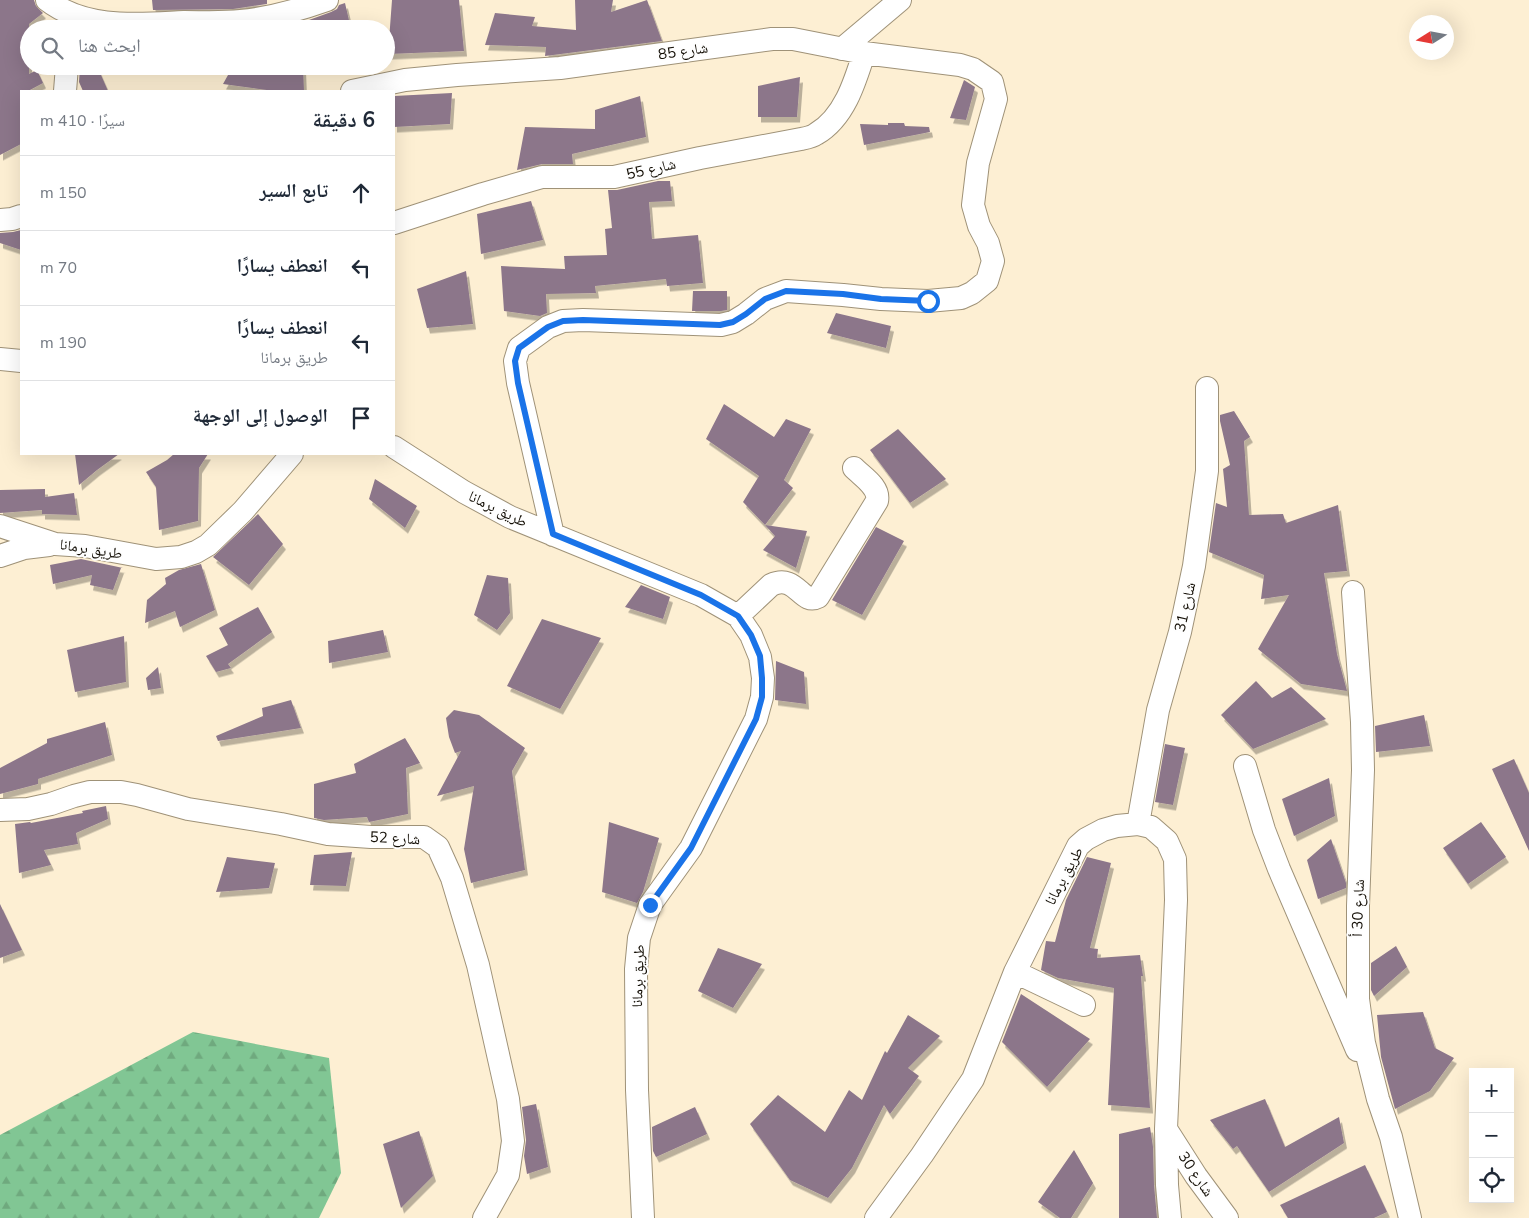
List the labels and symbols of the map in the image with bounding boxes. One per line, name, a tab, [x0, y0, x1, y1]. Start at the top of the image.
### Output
north arrow	[1409, 15, 1454, 60]
street label: شارع 85	[657, 38, 709, 64]
street label: شارع 55	[624, 154, 678, 184]
route start	[917, 290, 940, 313]
street label: طريق برمانا	[465, 486, 531, 532]
street label: طريق برمانا	[58, 534, 124, 564]
street label: شارع 31	[1170, 580, 1200, 634]
street label: شارع 52	[369, 827, 421, 849]
street label: طريق برمانا	[1040, 843, 1088, 909]
street label: شارع 30 أ	[1347, 879, 1369, 938]
route end	[639, 894, 662, 917]
street label: طريق برمانا	[627, 944, 649, 1008]
street label: شارع 30	[1174, 1148, 1218, 1201]

